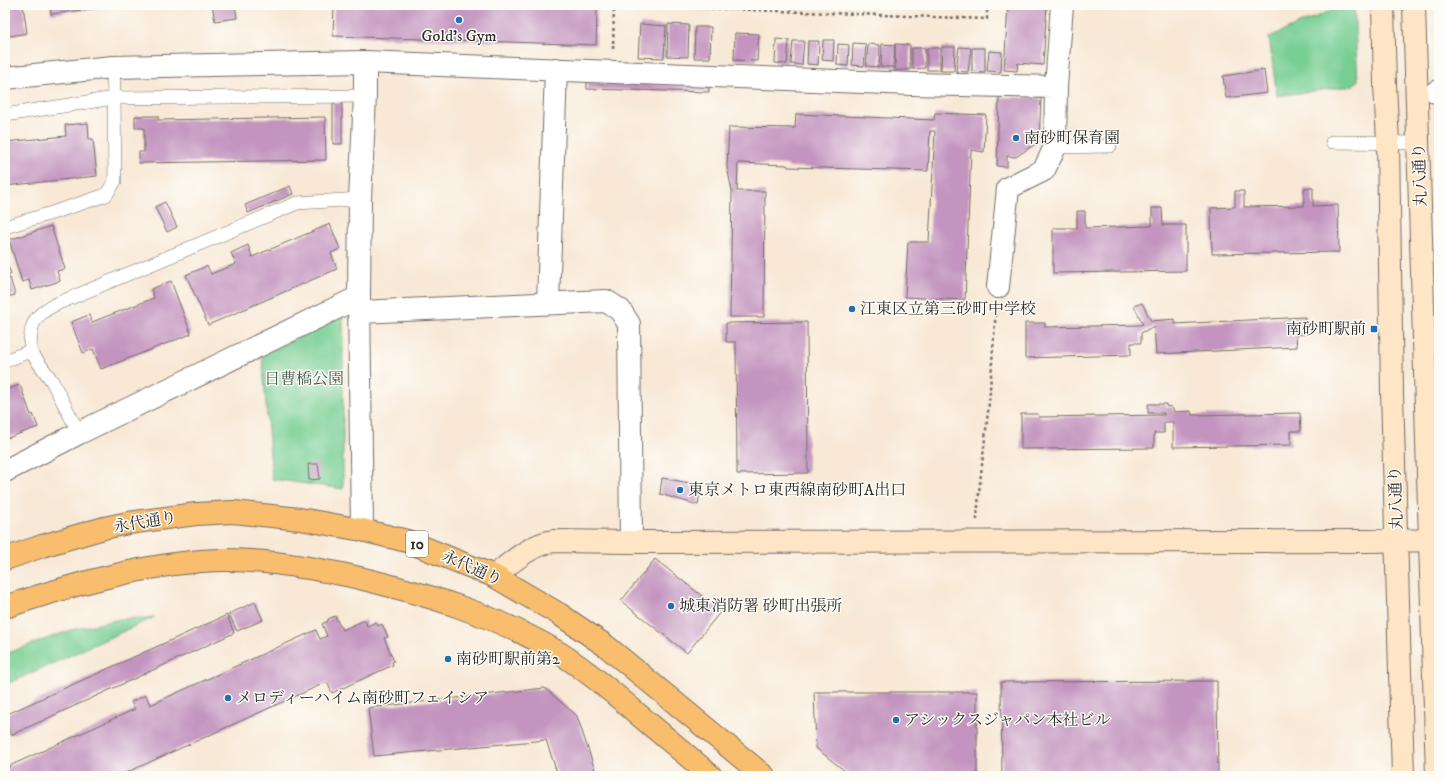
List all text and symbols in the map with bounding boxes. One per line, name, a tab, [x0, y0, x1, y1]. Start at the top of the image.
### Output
marker: Gold's Gym	[454, 15, 464, 25]
place label: Gold's Gym	[421, 26, 497, 46]
place label: 南砂町保育園	[1024, 128, 1120, 148]
marker: 南砂町保育園	[1011, 133, 1021, 143]
street label: 丸八通り	[1409, 143, 1431, 207]
place label: 江東区立第三砂町中学校	[860, 299, 1036, 319]
marker: 江東区立第三砂町中学校	[847, 304, 857, 314]
place label: 南砂町駅前	[1286, 319, 1366, 339]
marker: 南砂町駅前	[1369, 324, 1379, 334]
park label: 日曹橋公園	[264, 369, 344, 389]
street label: 丸八通り	[1385, 466, 1407, 530]
place label: 東京メトロ東西線南砂町A出口	[688, 480, 906, 500]
marker: 東京メトロ東西線南砂町A出口	[675, 485, 685, 495]
street label: 永代通り	[112, 507, 178, 537]
road number: 10	[406, 531, 428, 557]
street label: 永代通り	[439, 546, 505, 590]
place label: 城東消防署 砂町出張所	[679, 596, 842, 616]
marker: 城東消防署 砂町出張所	[666, 601, 676, 611]
place label: 南砂町駅前第2	[456, 649, 560, 669]
marker: 南砂町駅前第2	[443, 654, 453, 664]
place label: メロディーハイム南砂町フェイシア	[236, 688, 489, 708]
marker: メロディーハイム南砂町フェイシア	[223, 693, 233, 703]
place label: アシックスジャパン本社ビル	[904, 710, 1111, 730]
marker: アシックスジャパン本社ビル	[891, 715, 901, 725]

